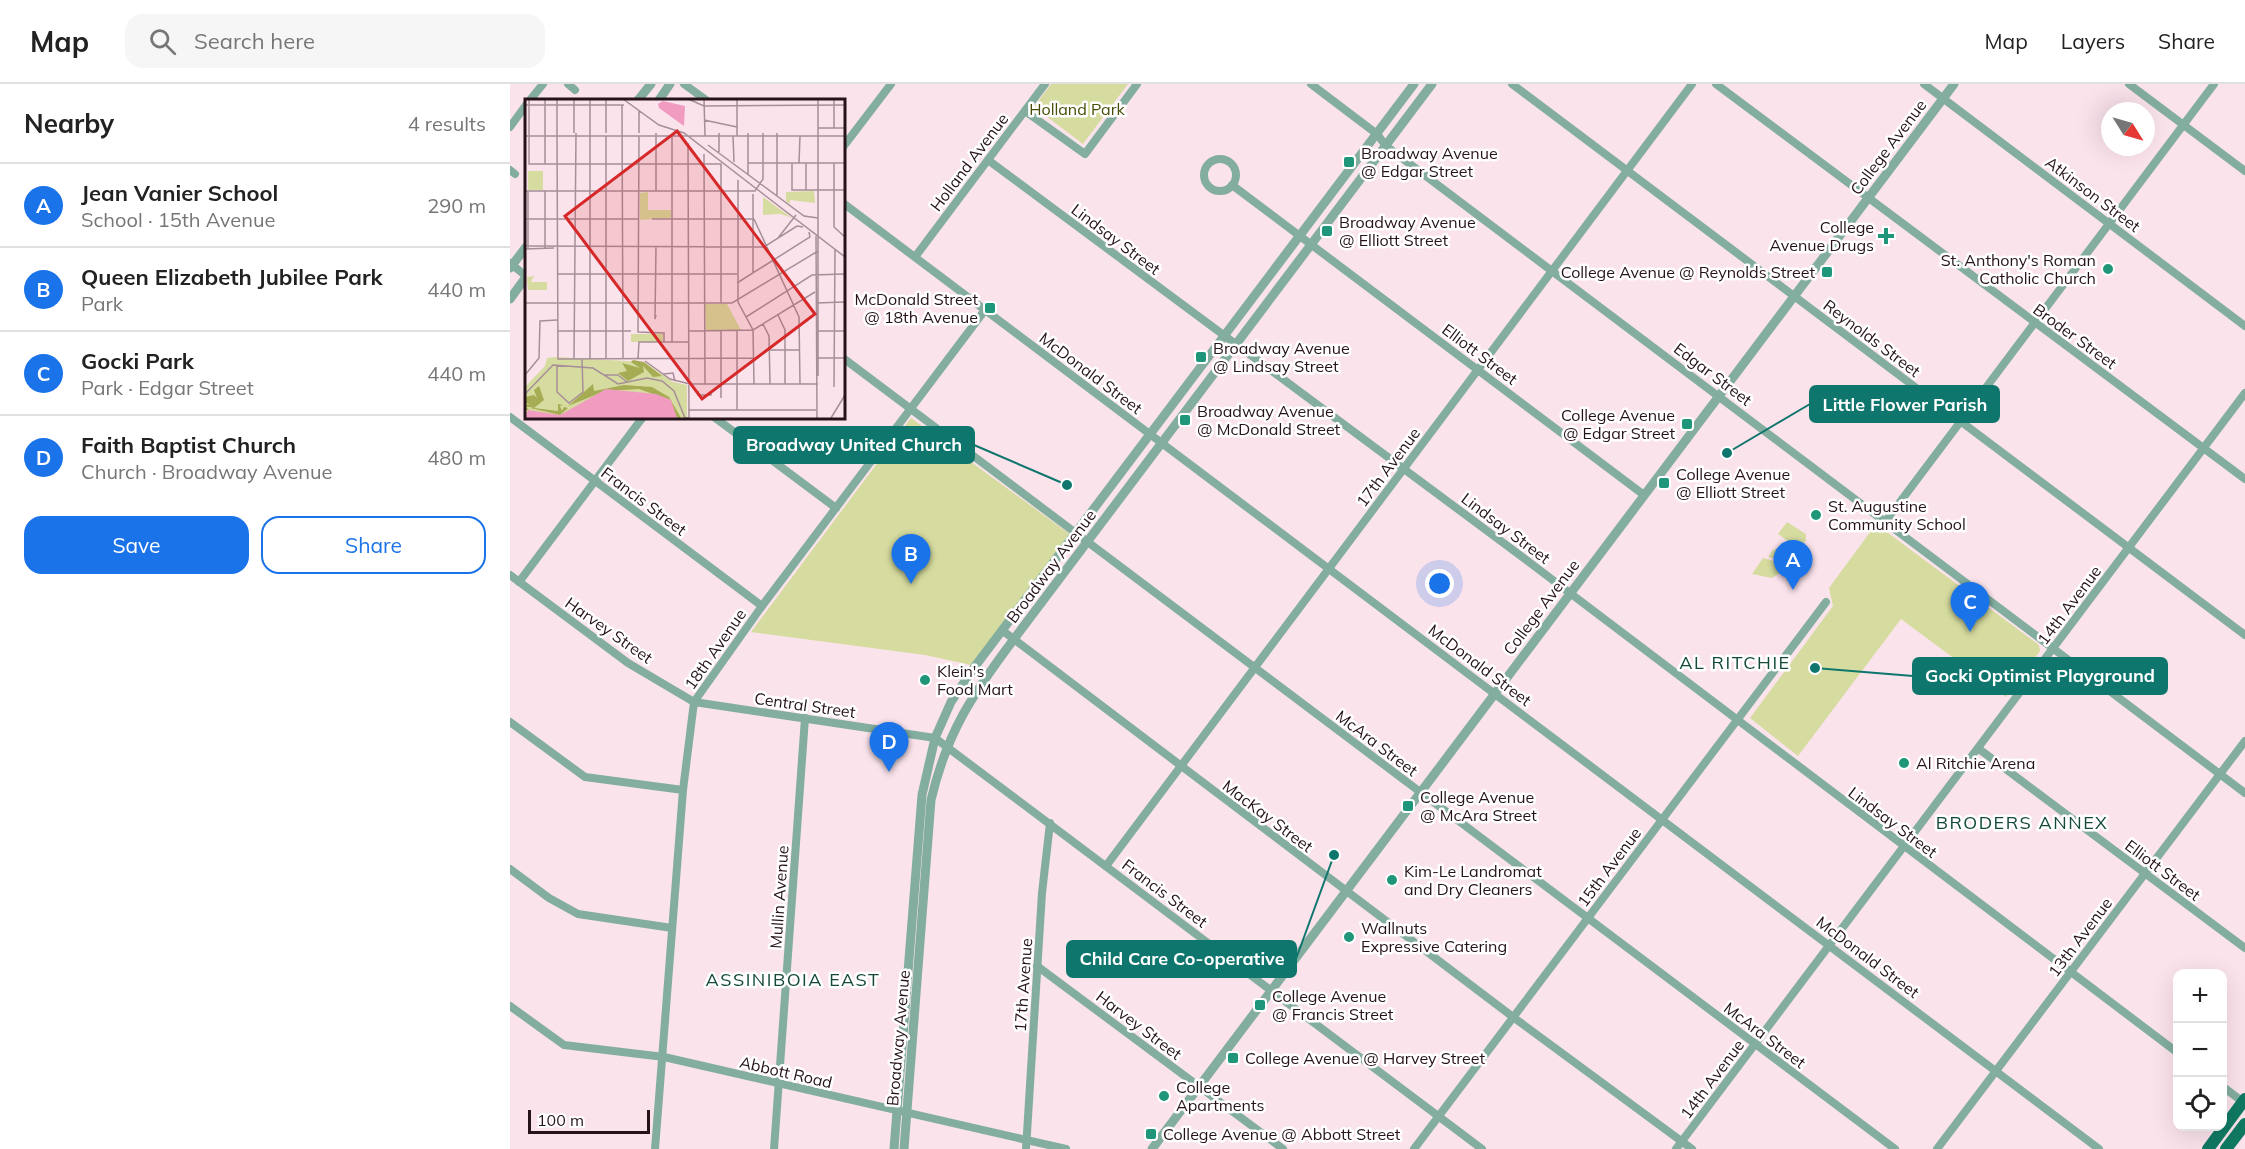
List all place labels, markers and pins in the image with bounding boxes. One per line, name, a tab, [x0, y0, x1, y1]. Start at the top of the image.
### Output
place label: Broadway Avenue @ Edgar Street	[1361, 143, 1498, 181]
marker: Broadway Avenue @ Edgar Street	[1342, 155, 1356, 169]
place label: Broadway Avenue @ Elliott Street	[1339, 212, 1476, 250]
place label: College Avenue Drugs	[1770, 217, 1874, 255]
marker: Broadway Avenue @ Elliott Street	[1320, 224, 1334, 238]
marker: College Avenue Drugs	[1879, 229, 1893, 243]
place label: St. Anthony's Roman Catholic Church	[1941, 250, 2096, 288]
place label: College Avenue @ Reynolds Street	[1561, 262, 1815, 282]
marker: St. Anthony's Roman Catholic Church	[2101, 262, 2115, 276]
marker: College Avenue @ Reynolds Street	[1820, 265, 1834, 279]
place label: McDonald Street @ 18th Avenue	[854, 289, 978, 327]
marker: McDonald Street @ 18th Avenue	[983, 301, 997, 315]
place label: Broadway Avenue @ Lindsay Street	[1213, 338, 1350, 376]
marker: Broadway Avenue @ Lindsay Street	[1194, 350, 1208, 364]
callout: Little Flower Parish	[1810, 386, 1999, 422]
place label: Broadway Avenue @ McDonald Street	[1197, 401, 1341, 439]
place label: College Avenue @ Edgar Street	[1561, 405, 1675, 443]
marker: Broadway Avenue @ McDonald Street	[1178, 413, 1192, 427]
marker: College Avenue @ Edgar Street	[1680, 417, 1694, 431]
callout: Broadway United Church	[734, 427, 974, 463]
place label: College Avenue @ Elliott Street	[1676, 464, 1790, 502]
marker: College Avenue @ Elliott Street	[1657, 476, 1671, 490]
place label: St. Augustine Community School	[1828, 496, 1966, 534]
marker: St. Augustine Community School	[1809, 508, 1823, 522]
pin: B	[892, 534, 930, 584]
pin: A	[1774, 540, 1812, 590]
pin: C	[1950, 582, 1990, 632]
callout: Gocki Optimist Playground	[1913, 658, 2167, 694]
place label: Klein's Food Mart	[937, 661, 1013, 699]
marker: Klein's Food Mart	[918, 673, 932, 687]
pin: D	[870, 722, 908, 772]
place label: Al Ritchie Arena	[1916, 753, 2035, 773]
marker: Al Ritchie Arena	[1897, 756, 1911, 770]
place label: College Avenue @ McAra Street	[1420, 787, 1537, 825]
marker: College Avenue @ McAra Street	[1401, 799, 1415, 813]
place label: Kim-Le Landromat and Dry Cleaners	[1404, 861, 1542, 899]
marker: Kim-Le Landromat and Dry Cleaners	[1385, 873, 1399, 887]
place label: Wallnuts Expressive Catering	[1361, 918, 1507, 956]
marker: Wallnuts Expressive Catering	[1342, 930, 1356, 944]
callout: Child Care Co-operative	[1067, 941, 1296, 977]
place label: College Avenue @ Francis Street	[1272, 986, 1394, 1024]
marker: College Avenue @ Francis Street	[1253, 998, 1267, 1012]
place label: College Avenue @ Harvey Street	[1245, 1048, 1485, 1068]
marker: College Avenue @ Harvey Street	[1226, 1051, 1240, 1065]
place label: College Apartments	[1176, 1077, 1265, 1115]
marker: College Apartments	[1157, 1089, 1171, 1103]
place label: College Avenue @ Abbott Street	[1163, 1124, 1401, 1144]
marker: College Avenue @ Abbott Street	[1144, 1127, 1158, 1141]

